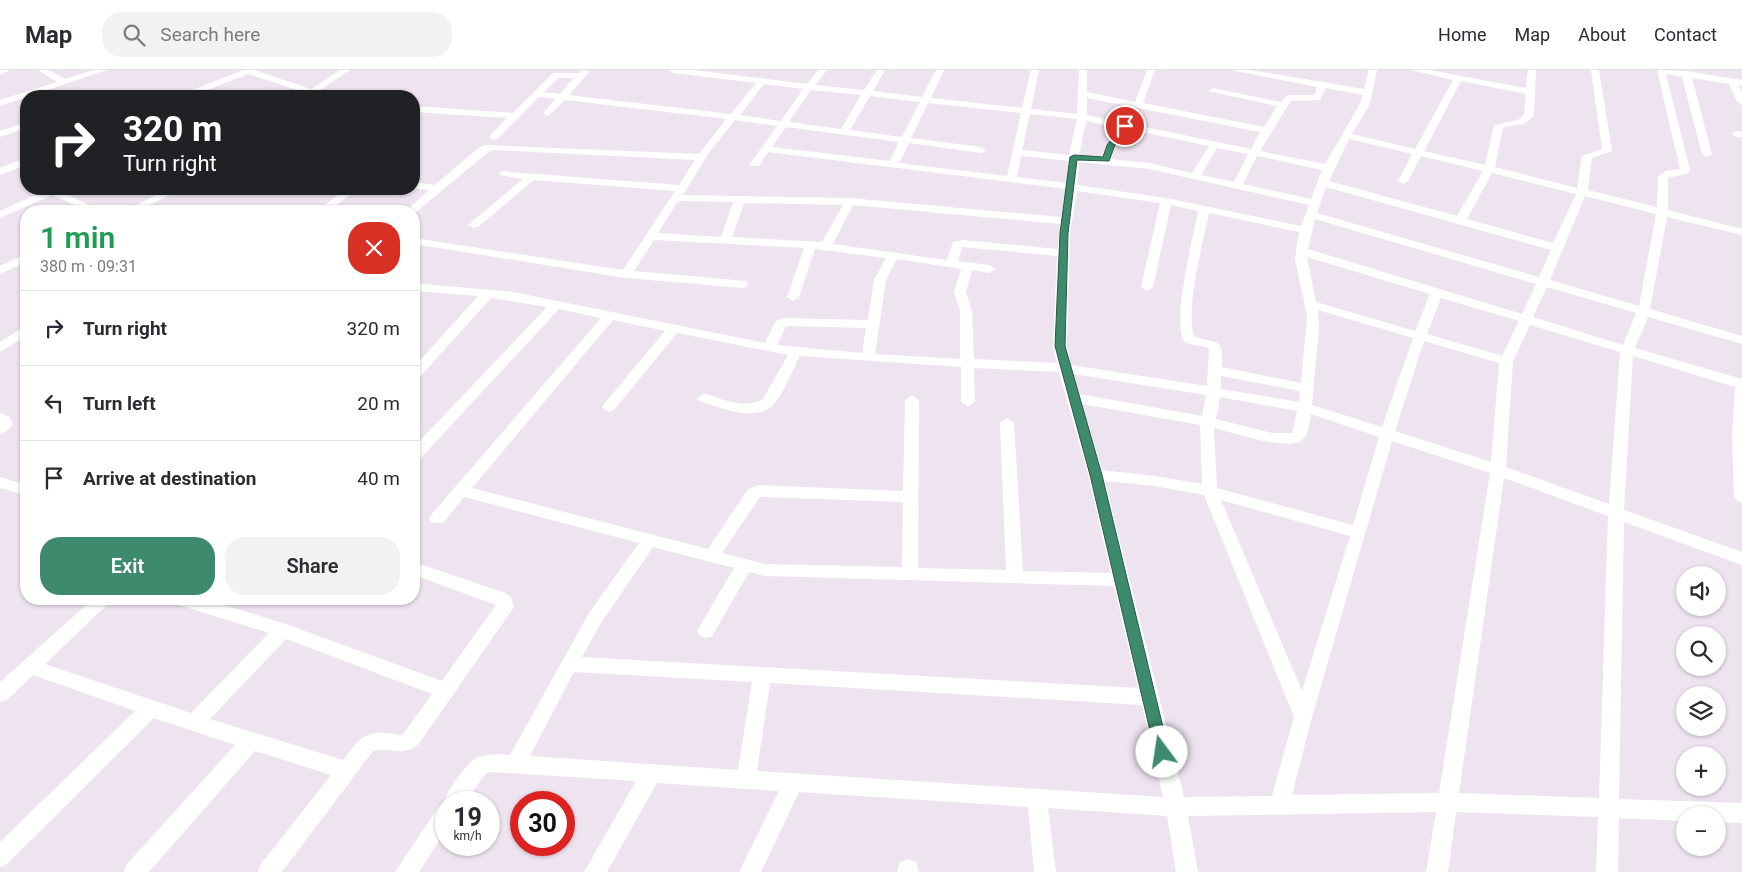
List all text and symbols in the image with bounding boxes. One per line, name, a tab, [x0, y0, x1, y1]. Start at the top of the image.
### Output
search box	[102, 12, 452, 57]
text: Map	[25, 21, 72, 49]
icon: search	[120, 21, 148, 49]
text: Search here	[160, 23, 260, 46]
text: Home	[1438, 24, 1487, 45]
text: Map	[1515, 24, 1550, 45]
text: About	[1578, 24, 1626, 45]
text: Contact	[1654, 24, 1717, 45]
pin	[1104, 105, 1146, 147]
text: 320 m	[123, 109, 222, 150]
icon: right	[40, 110, 105, 175]
icon: arrive	[1111, 112, 1139, 140]
text: Turn right	[123, 151, 217, 176]
text: 1 min	[40, 220, 115, 255]
button: close	[348, 222, 400, 274]
text: 380 m · 09:31	[40, 257, 137, 276]
icon: right	[40, 314, 68, 342]
text: Turn right	[83, 317, 167, 340]
text: 320 m	[347, 317, 400, 340]
icon: left	[40, 389, 68, 417]
text: Turn left	[83, 392, 156, 415]
text: 20 m	[357, 392, 400, 415]
icon: arrive	[40, 464, 68, 492]
text: Arrive at destination	[83, 467, 256, 490]
text: 40 m	[357, 467, 400, 490]
button: Exit	[40, 537, 215, 595]
button: Share	[225, 537, 400, 595]
map controls	[1676, 566, 1726, 856]
button: sound	[1676, 566, 1726, 616]
button: search	[1676, 626, 1726, 676]
button: layers	[1676, 686, 1726, 736]
position arrow	[1135, 725, 1187, 777]
button: +	[1676, 746, 1726, 796]
speed limit sign: 30	[510, 791, 575, 856]
text: 19	[453, 803, 482, 832]
button: −	[1676, 806, 1726, 856]
text: km/h	[453, 829, 482, 843]

